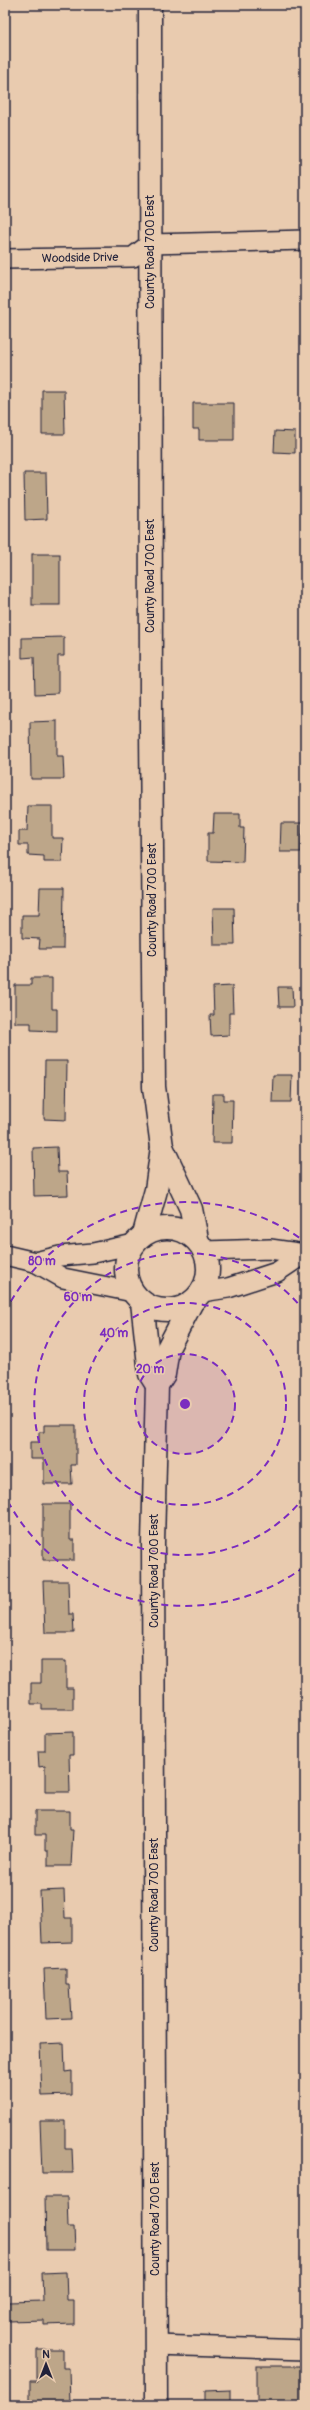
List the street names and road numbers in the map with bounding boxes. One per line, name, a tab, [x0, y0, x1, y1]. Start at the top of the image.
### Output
street label: County Road 700 East	[143, 195, 158, 309]
street label: Woodside Drive	[42, 250, 119, 266]
street label: County Road 700 East	[143, 519, 158, 633]
street label: County Road 700 East	[145, 843, 160, 957]
street label: County Road 700 East	[147, 1514, 162, 1628]
street label: County Road 700 East	[147, 1838, 162, 1952]
street label: County Road 700 East	[148, 2162, 163, 2276]

